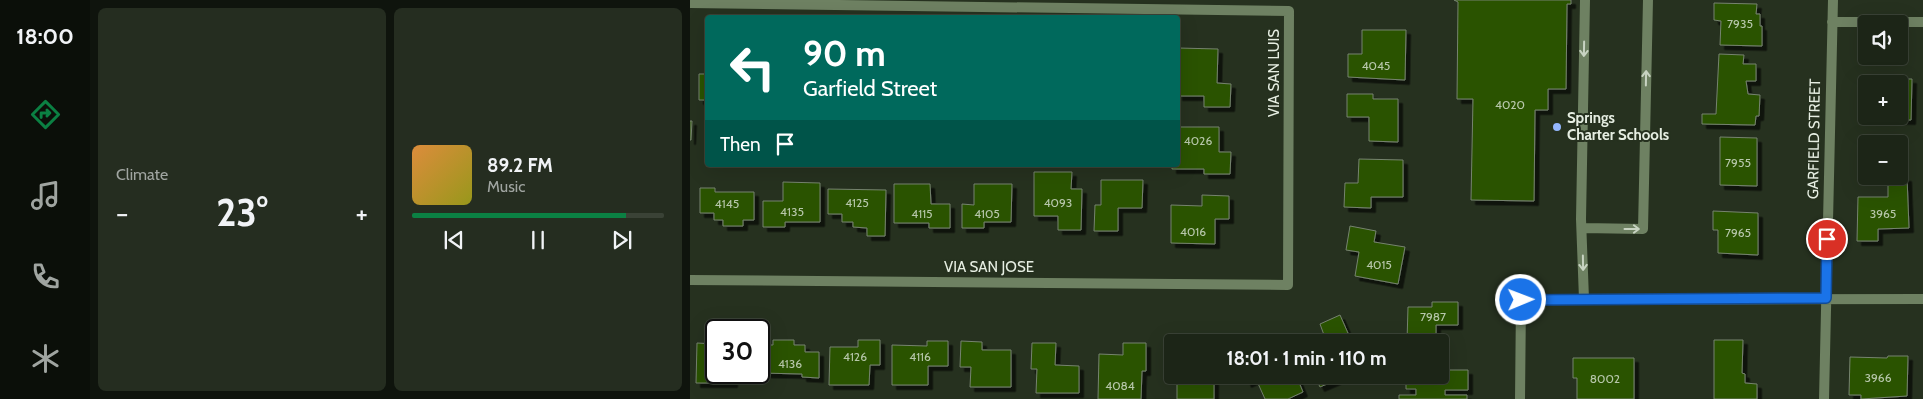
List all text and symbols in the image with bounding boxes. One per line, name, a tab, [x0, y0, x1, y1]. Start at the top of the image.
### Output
map controls	[1858, 15, 1908, 185]
button: sound	[1858, 15, 1908, 65]
house number: 7935	[1727, 16, 1753, 31]
text: 18:00	[16, 23, 74, 50]
street label: VIA SAN LUIS	[1265, 29, 1283, 117]
text: 90 m	[803, 32, 886, 75]
icon: left	[720, 35, 785, 100]
one-way arrow	[1579, 40, 1589, 56]
house number: 4045	[1362, 58, 1390, 73]
one-way arrow	[1641, 70, 1651, 86]
text: Garfield Street	[803, 75, 937, 102]
button: +	[1858, 75, 1908, 125]
street label: GARFIELD STREET	[1804, 79, 1824, 199]
icon: directions	[28, 97, 63, 132]
house number: 4020	[1495, 97, 1525, 112]
place label: Springs Charter Schools	[1567, 109, 1669, 144]
marker: Springs Charter Schools	[1551, 121, 1563, 133]
icon: arrive	[771, 130, 799, 158]
text: Then	[720, 133, 761, 156]
house number: 4026	[1184, 133, 1212, 148]
button: −	[1858, 135, 1908, 185]
text: 89.2 FM	[487, 154, 553, 177]
house number: 7955	[1725, 155, 1751, 170]
text: Climate	[116, 165, 168, 184]
text: Music	[487, 177, 525, 196]
icon: music	[28, 178, 63, 213]
text: 23°	[216, 189, 268, 236]
house number: 4125	[845, 195, 869, 210]
house number: 4093	[1044, 195, 1072, 210]
text: −	[116, 196, 128, 230]
text: +	[356, 196, 368, 230]
house number: 4145	[715, 196, 739, 211]
house number: 4135	[780, 204, 804, 219]
house number: 4115	[911, 206, 933, 221]
house number: 4105	[974, 206, 1000, 221]
house number: 3965	[1870, 206, 1896, 221]
pin	[1806, 218, 1848, 260]
house number: 4016	[1180, 224, 1206, 239]
one-way arrow	[1624, 224, 1640, 233]
house number: 7965	[1725, 225, 1751, 240]
icon: arrive	[1813, 225, 1841, 253]
icon: previous	[440, 226, 468, 254]
icon: pause	[524, 226, 552, 254]
icon: next	[608, 226, 636, 254]
one-way arrow	[1578, 255, 1588, 271]
house number: 4015	[1366, 257, 1392, 272]
street label: VIA SAN JOSE	[944, 258, 1034, 276]
icon: phone	[28, 259, 63, 294]
position arrow	[1494, 273, 1546, 325]
house number: 7987	[1420, 309, 1446, 324]
speed limit sign: 30	[705, 319, 770, 384]
icon: climate	[28, 341, 63, 376]
text: 18:01 · 1 min · 110 m	[1226, 347, 1387, 370]
house number: 4126	[843, 349, 867, 364]
house number: 4116	[909, 349, 931, 364]
house number: 4136	[778, 356, 802, 371]
house number: 3966	[1865, 370, 1892, 385]
house number: 8002	[1590, 371, 1620, 386]
house number: 4084	[1105, 378, 1135, 393]

